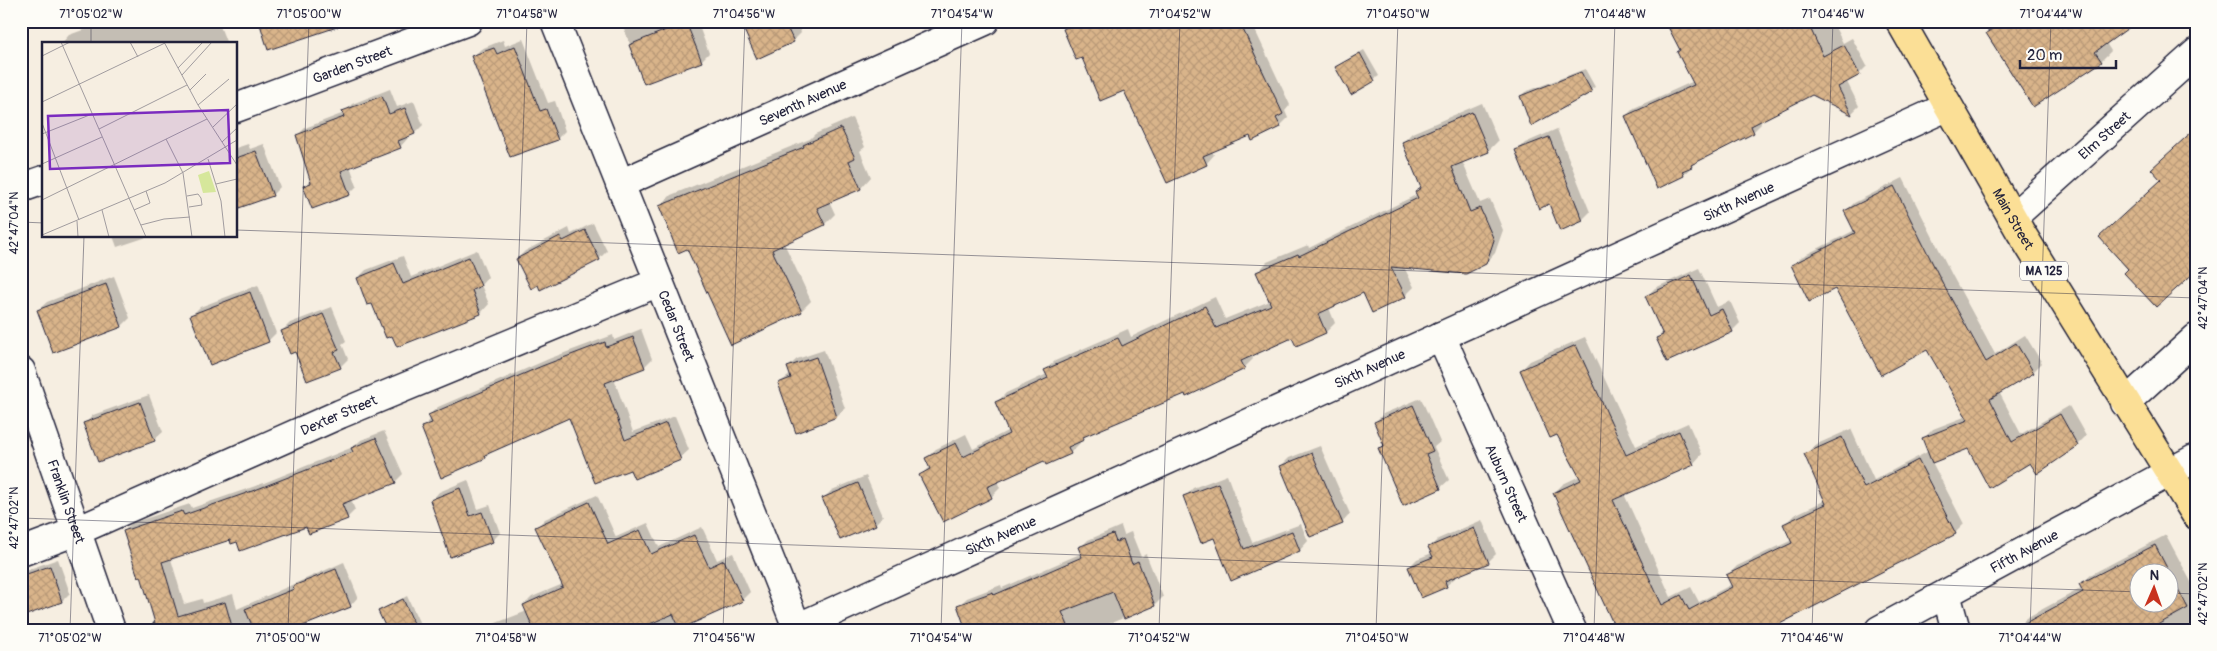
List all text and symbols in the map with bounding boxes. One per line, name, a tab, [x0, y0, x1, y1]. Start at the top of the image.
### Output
text: 71°05'02"W	[59, 7, 123, 22]
text: 71°05'00"W	[277, 7, 341, 22]
text: 71°04'58"W	[496, 7, 558, 22]
text: 71°04'56"W	[713, 7, 775, 22]
text: 71°04'54"W	[931, 7, 993, 22]
text: 71°04'52"W	[1149, 7, 1211, 22]
text: 71°04'50"W	[1366, 7, 1430, 22]
text: 71°04'48"W	[1584, 7, 1646, 22]
text: 71°04'46"W	[1802, 7, 1864, 22]
text: 71°04'44"W	[2020, 7, 2082, 22]
scale bar	[2020, 38, 2116, 70]
inset map	[42, 42, 238, 238]
street label: Garden Street	[310, 42, 395, 87]
text: 20 m	[2027, 46, 2062, 65]
street label: Seventh Avenue	[756, 76, 849, 130]
street label: Elm Street	[2075, 108, 2134, 163]
street label: Sixth Avenue	[1701, 178, 1777, 225]
street label: Main Street	[1988, 185, 2038, 253]
text: 42°47'04"N	[7, 192, 22, 254]
road number: MA 125	[2020, 262, 2068, 280]
text: 42°47'04"N	[2196, 267, 2211, 329]
street label: Cedar Street	[654, 288, 698, 364]
street label: Sixth Avenue	[1332, 345, 1408, 392]
street label: Dexter Street	[298, 392, 380, 439]
street label: Auburn Street	[1481, 442, 1531, 525]
street label: Franklin Street	[43, 457, 88, 546]
text: 42°47'02"N	[7, 487, 22, 549]
street label: Sixth Avenue	[963, 513, 1039, 559]
street label: Fifth Avenue	[1987, 526, 2061, 577]
text: 42°47'02"N	[2196, 563, 2211, 625]
north arrow	[2130, 564, 2180, 614]
text: N	[2149, 567, 2159, 584]
text: 71°05'02"W	[38, 631, 102, 646]
text: 71°05'00"W	[256, 631, 320, 646]
text: 71°04'58"W	[475, 631, 537, 646]
text: 71°04'56"W	[693, 631, 755, 646]
text: 71°04'54"W	[910, 631, 972, 646]
text: 71°04'52"W	[1128, 631, 1190, 646]
text: 71°04'50"W	[1345, 631, 1409, 646]
text: 71°04'48"W	[1563, 631, 1625, 646]
text: 71°04'46"W	[1781, 631, 1843, 646]
text: 71°04'44"W	[1999, 631, 2061, 646]

